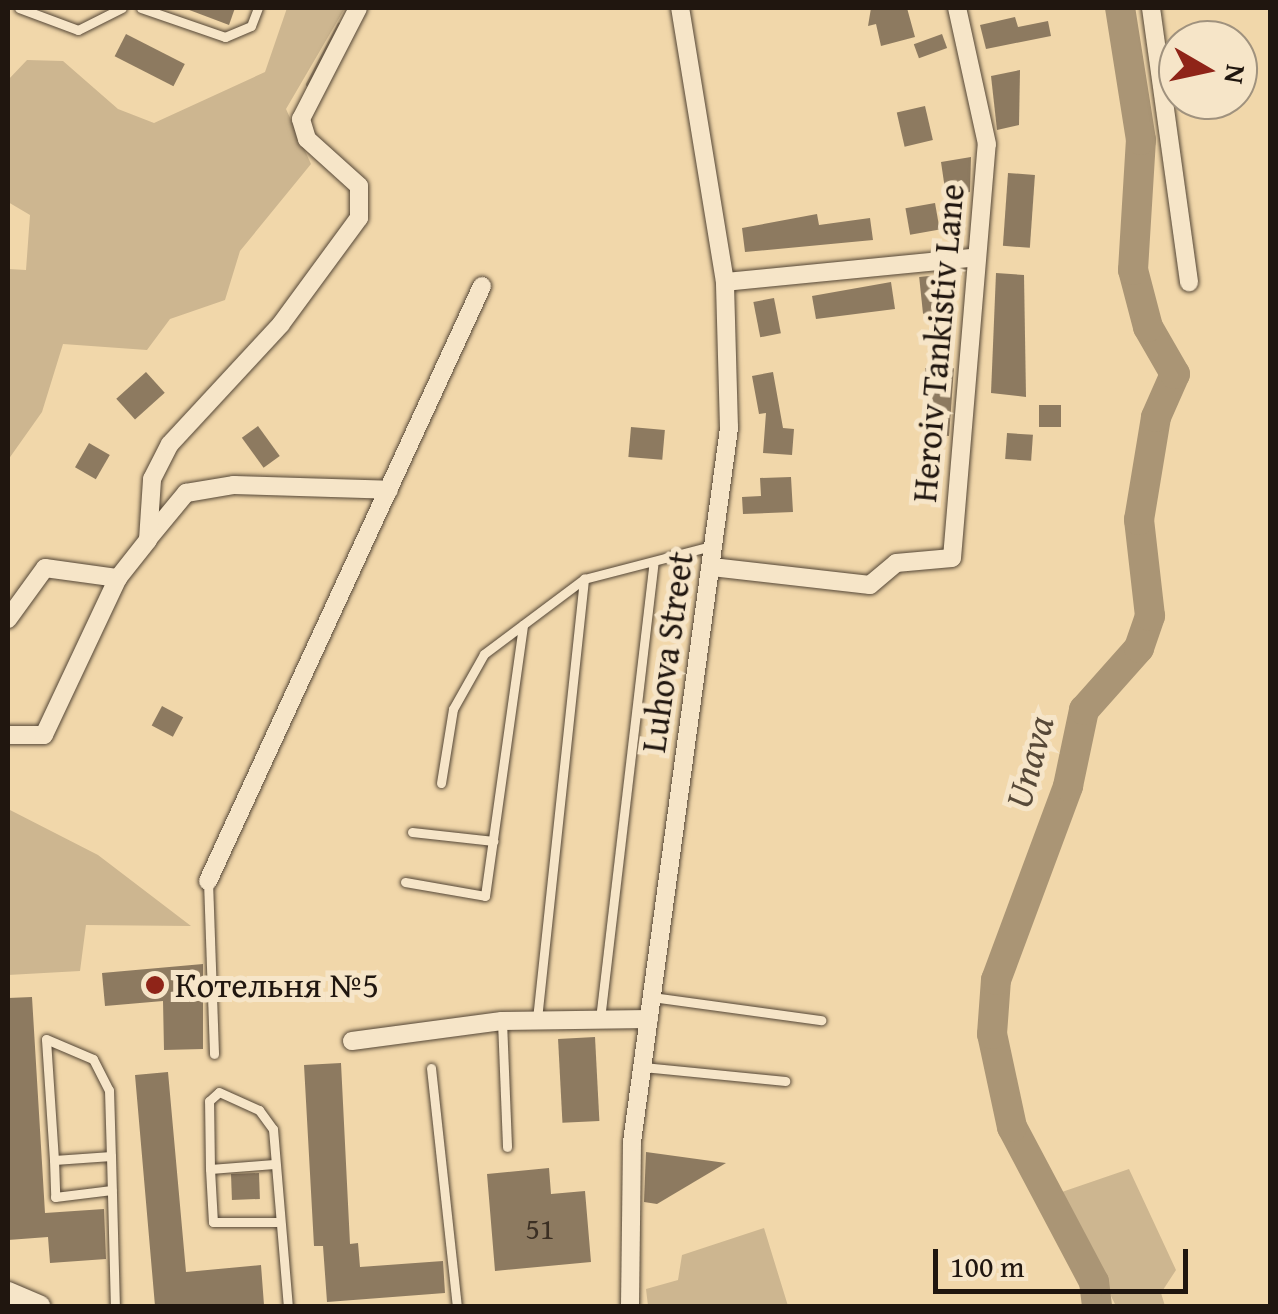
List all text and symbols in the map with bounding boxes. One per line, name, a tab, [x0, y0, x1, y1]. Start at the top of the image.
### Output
north arrow	[1158, 20, 1258, 120]
text: N	[1214, 62, 1258, 87]
street label: Heroiv Tankistiv Lane	[903, 182, 973, 504]
street label: Luhova Street	[632, 549, 702, 755]
water label: Unava	[995, 711, 1063, 813]
place label: Котельня №5	[175, 964, 379, 1006]
marker: Котельня №5	[144, 974, 166, 996]
house number: 51	[526, 1210, 554, 1246]
scale bar	[938, 1229, 1193, 1291]
text: 100 m	[950, 1244, 1024, 1288]

